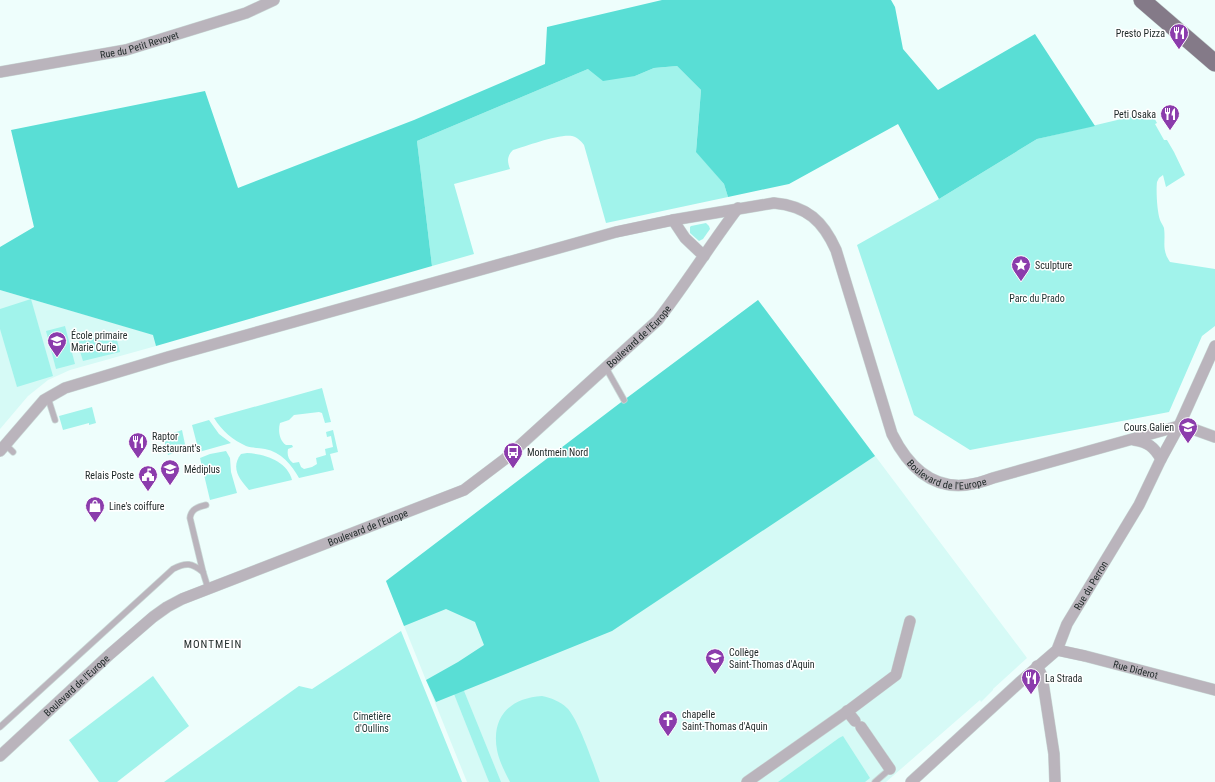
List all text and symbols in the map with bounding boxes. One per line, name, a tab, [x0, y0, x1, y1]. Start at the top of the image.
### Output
restaurant icon: Presto Pizza	[1168, 22, 1190, 50]
place label: Presto Pizza	[1116, 28, 1165, 39]
street label: Rue du Petit Revoyet	[99, 29, 180, 60]
restaurant icon: Peti Osaka	[1159, 103, 1181, 131]
place label: Peti Osaka	[1114, 109, 1156, 120]
place icon: Sculpture	[1010, 254, 1032, 282]
place label: Sculpture	[1035, 260, 1073, 271]
park label: Parc du Prado	[1009, 293, 1065, 304]
street label: Boulevard de l'Europe	[604, 303, 673, 370]
place label: École primaire Marie Curie	[71, 329, 128, 353]
school or university icon: École primaire Marie Curie	[46, 330, 68, 358]
school or university icon: Cours Galien	[1177, 416, 1199, 444]
place label: Cours Galien	[1124, 422, 1174, 433]
restaurant icon: Raptor Restaurant's	[127, 431, 149, 459]
place label: Raptor Restaurant's	[152, 431, 201, 454]
bus stop icon: Montmein Nord	[502, 441, 524, 469]
place label: Montmein Nord	[527, 447, 588, 458]
street label: Boulevard de l'Europe	[905, 457, 988, 491]
school or university icon: Médiplus	[159, 458, 181, 486]
public building icon: Relais Poste	[137, 464, 159, 492]
place label: Médiplus	[184, 464, 221, 475]
place label: Relais Poste	[85, 470, 134, 481]
shop icon: Line's coiffure	[84, 495, 106, 523]
place label: Line's coiffure	[109, 501, 165, 512]
street label: Boulevard de l'Europe	[326, 507, 410, 548]
street label: Rue du Perron	[1071, 559, 1110, 612]
district label: MONTMEIN	[184, 638, 242, 651]
school or university icon: Collège Saint-Thomas d'Aquin	[704, 647, 726, 675]
place label: Collège Saint-Thomas d'Aquin	[729, 647, 815, 670]
street label: Boulevard de l'Europe	[41, 652, 111, 718]
street label: Rue Diderot	[1112, 658, 1159, 680]
restaurant icon: La Strada	[1020, 667, 1042, 695]
place label: La Strada	[1045, 673, 1083, 684]
church icon: chapelle Saint-Thomas d'Aquin	[657, 709, 679, 737]
place label: chapelle Saint-Thomas d'Aquin	[682, 709, 768, 732]
park label: Cimetière d'Oullins	[353, 711, 391, 734]

